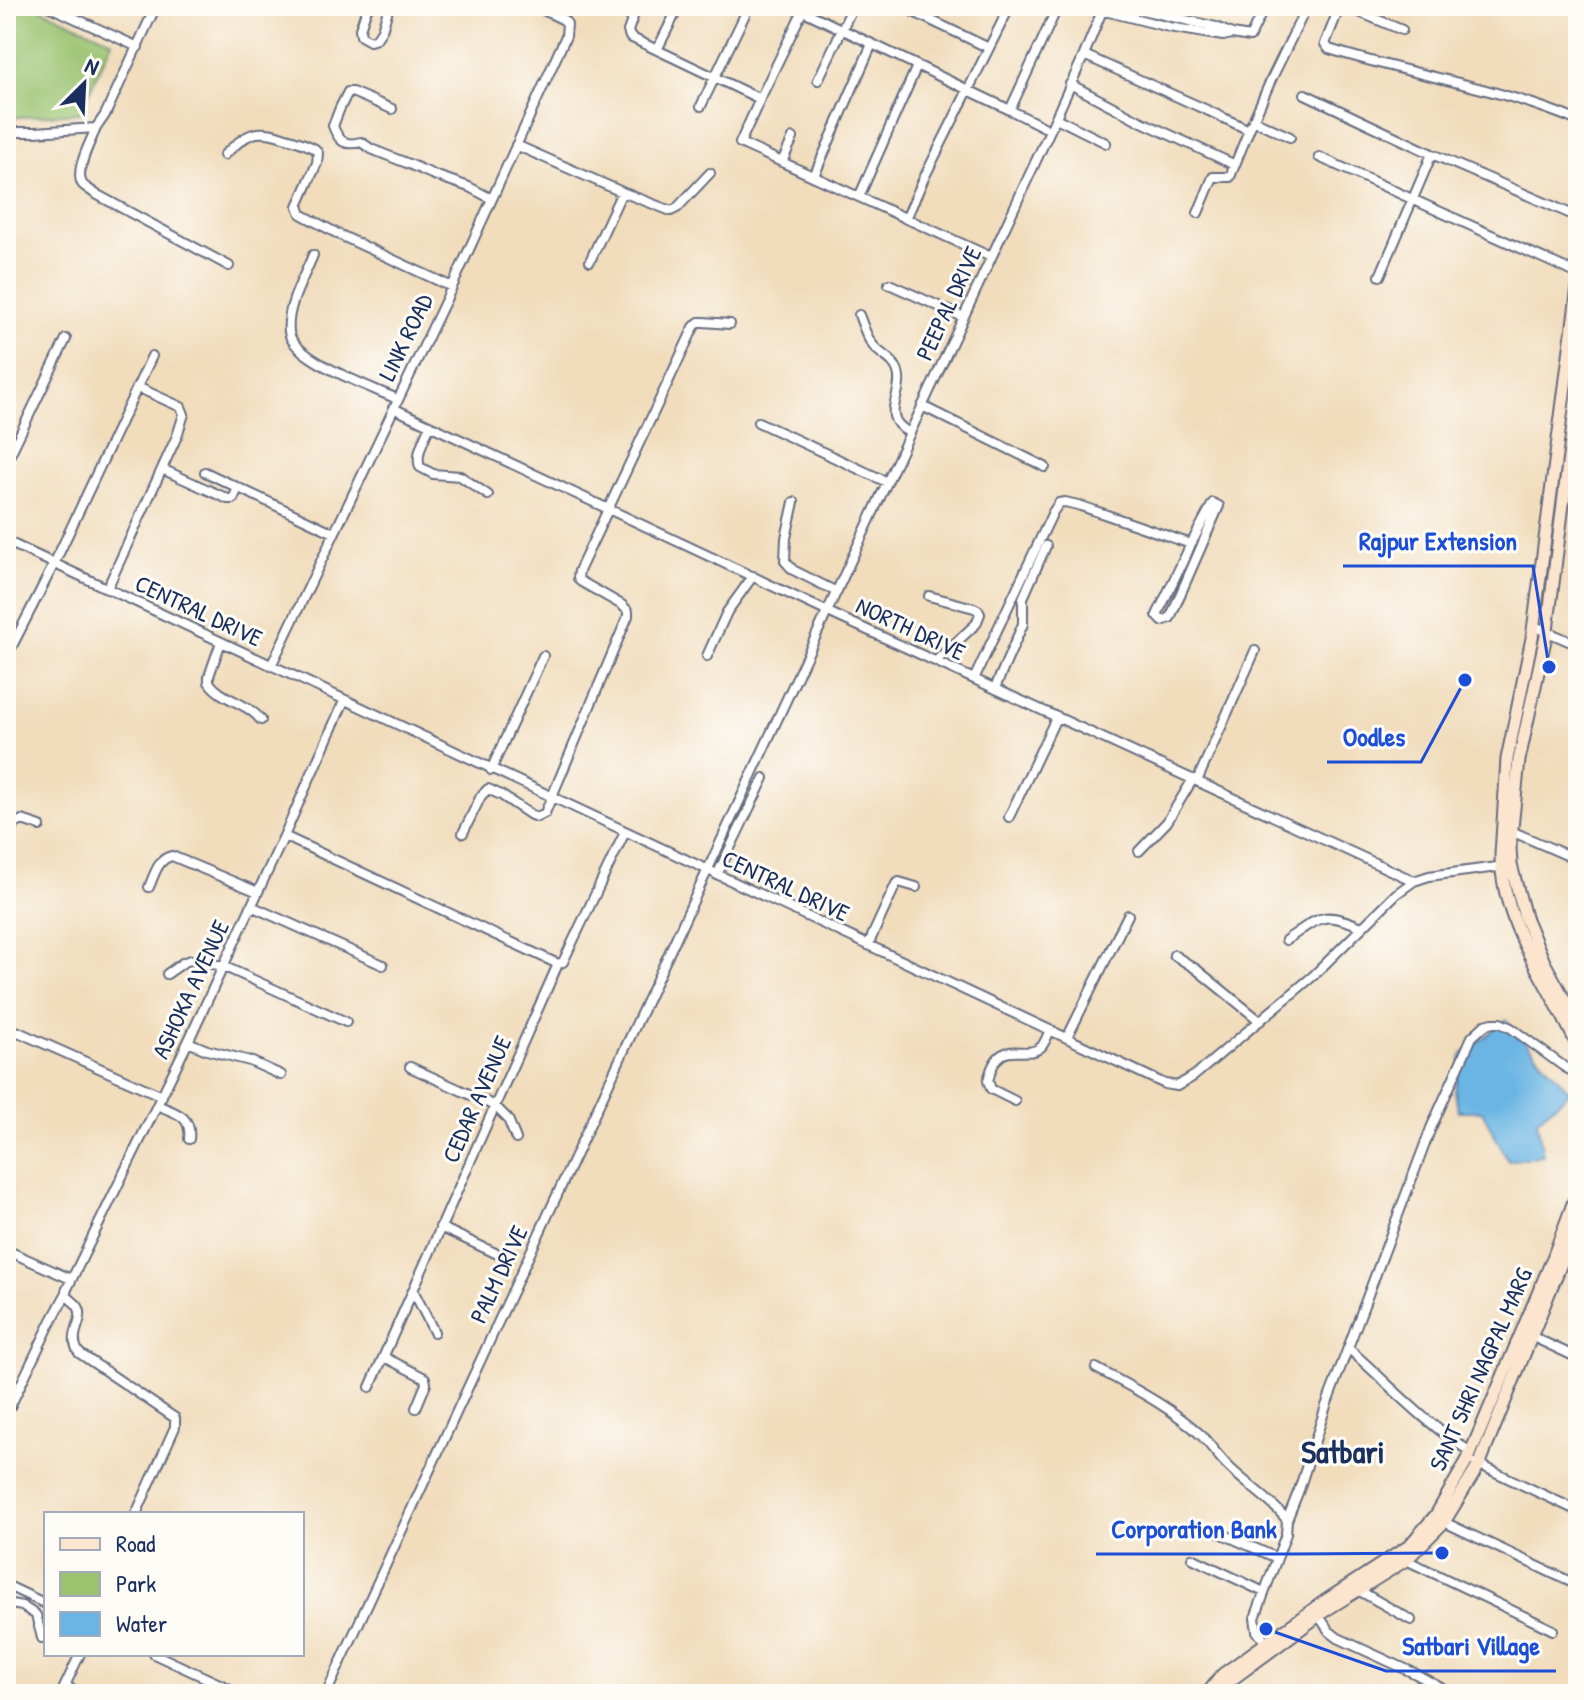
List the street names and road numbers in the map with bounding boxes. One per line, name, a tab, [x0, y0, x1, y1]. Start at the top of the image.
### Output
street label: PEEPAL DRIVE	[908, 240, 989, 365]
street label: LINK ROAD	[370, 288, 440, 386]
street label: CENTRAL DRIVE	[130, 567, 268, 654]
street label: NORTH DRIVE	[851, 589, 971, 667]
street label: CENTRAL DRIVE	[717, 842, 855, 929]
street label: ASHOKA AVENUE	[144, 914, 236, 1064]
street label: CEDAR AVENUE	[434, 1030, 518, 1167]
street label: PALM DRIVE	[462, 1220, 535, 1328]
street label: SANT SHRI NAGPAL MARG	[1421, 1262, 1539, 1475]

